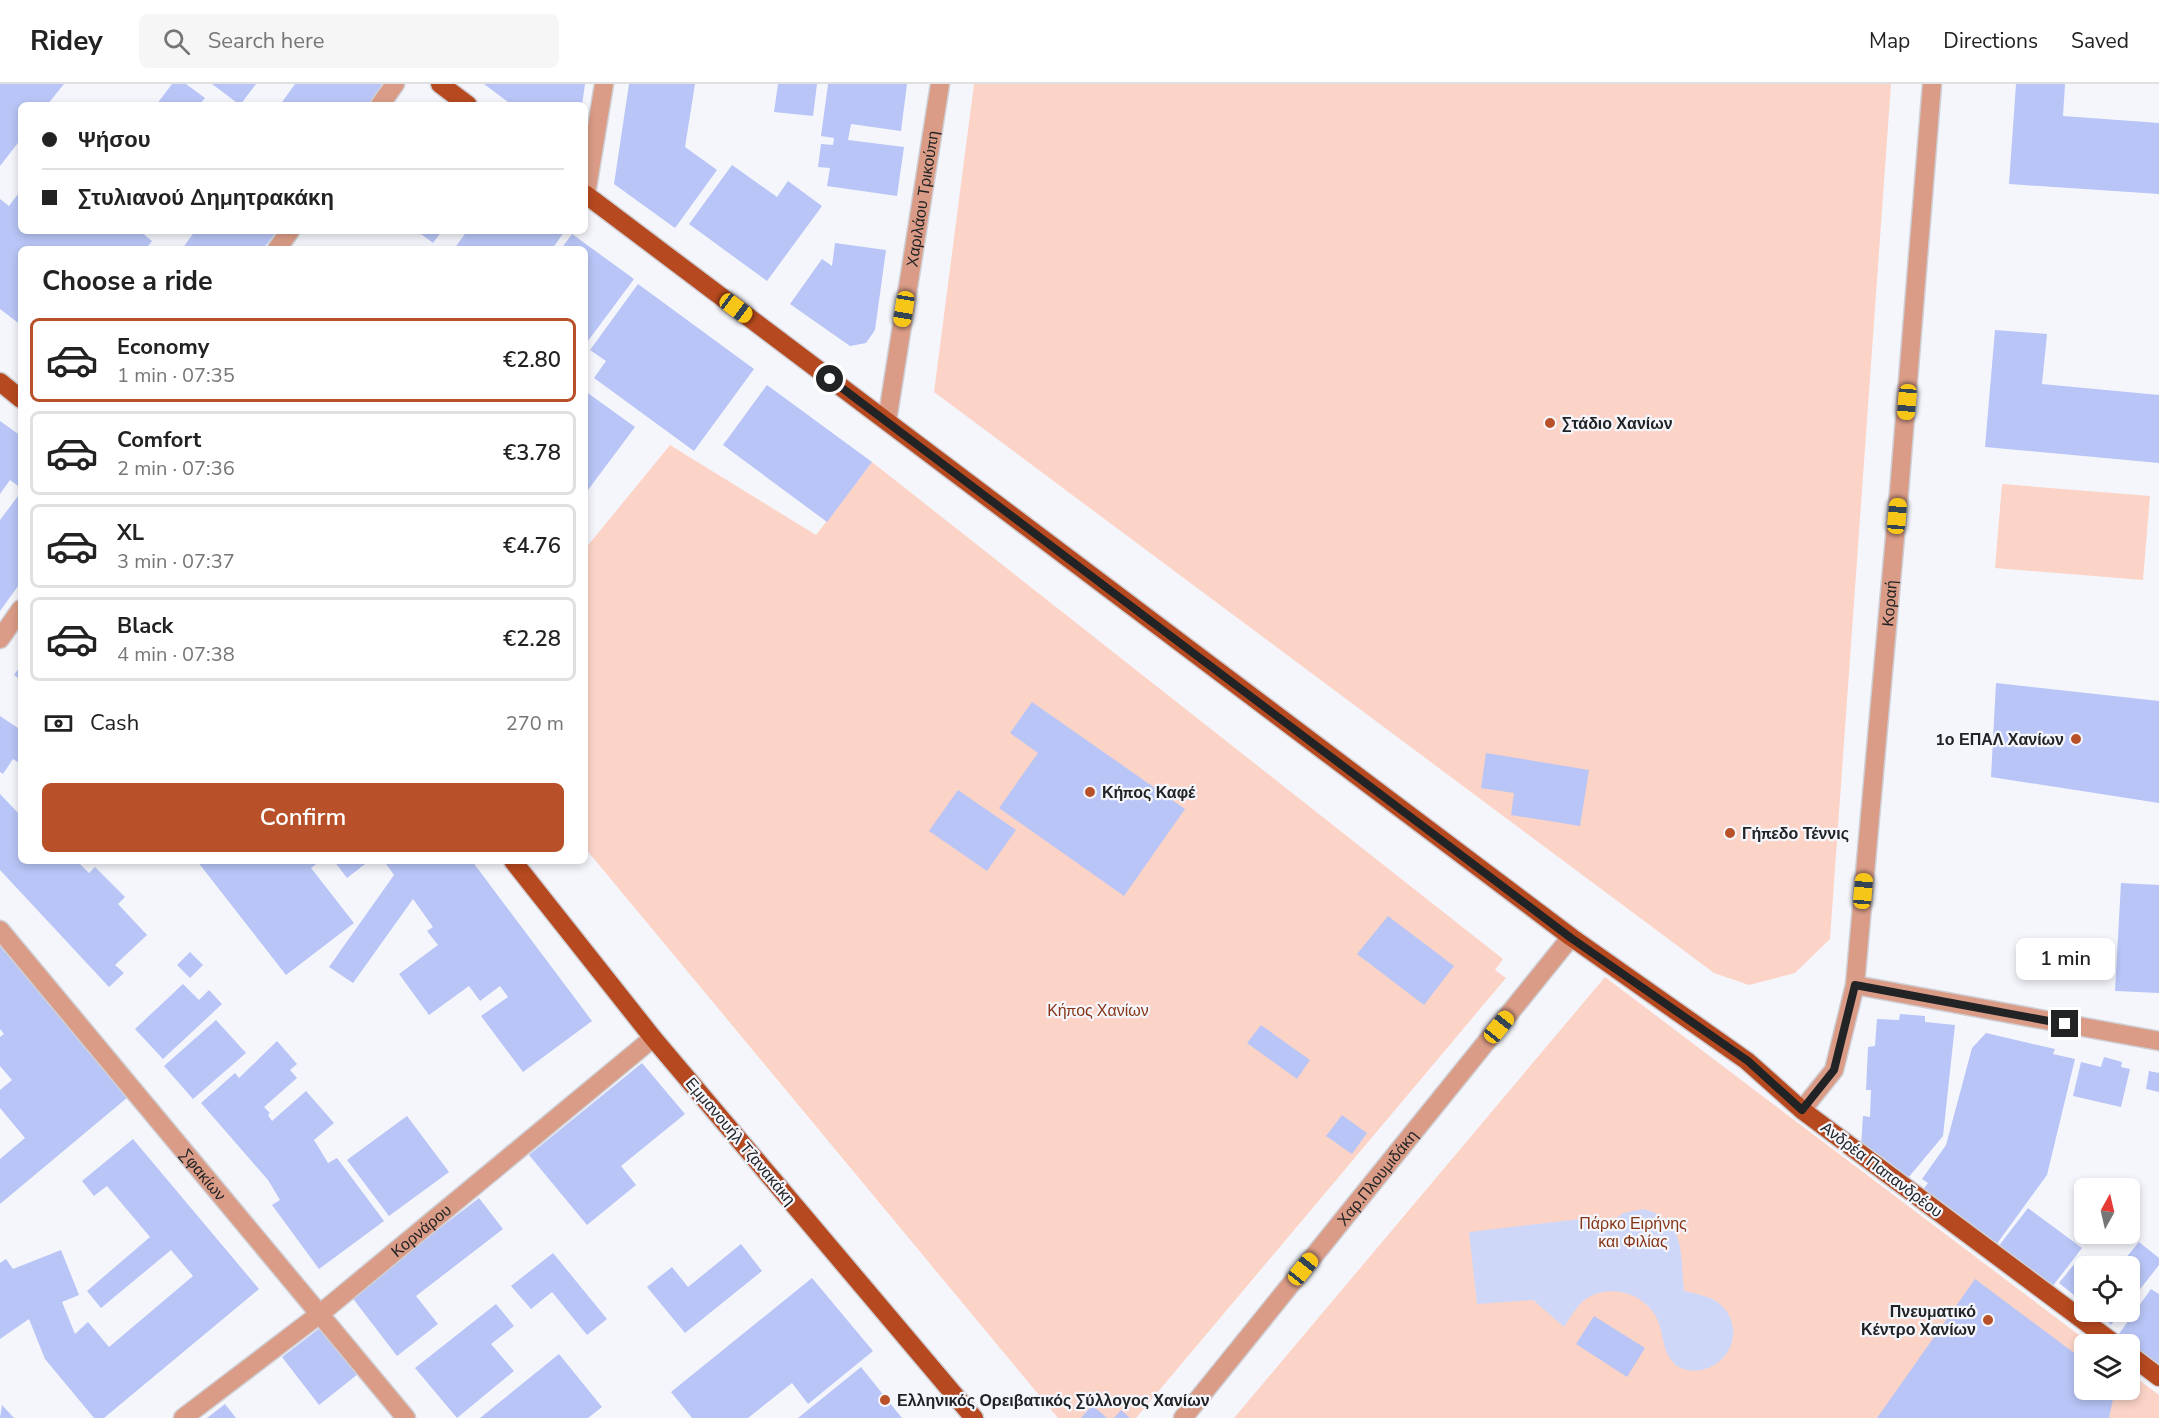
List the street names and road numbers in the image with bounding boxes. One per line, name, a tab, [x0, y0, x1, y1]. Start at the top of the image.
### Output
street label: Χαριλάου Τρικούπη	[901, 129, 945, 269]
street label: Κοραή	[1877, 579, 1903, 628]
street label: Εμμανουήλ Τζανακάκη	[680, 1073, 800, 1210]
street label: Ανδρέα Παπανδρέου	[1816, 1117, 1947, 1223]
street label: Χαρ.Πλουμιδάκη	[1332, 1126, 1423, 1231]
street label: Σφακίων	[175, 1145, 231, 1206]
street label: Κορνάρου	[387, 1200, 456, 1263]

